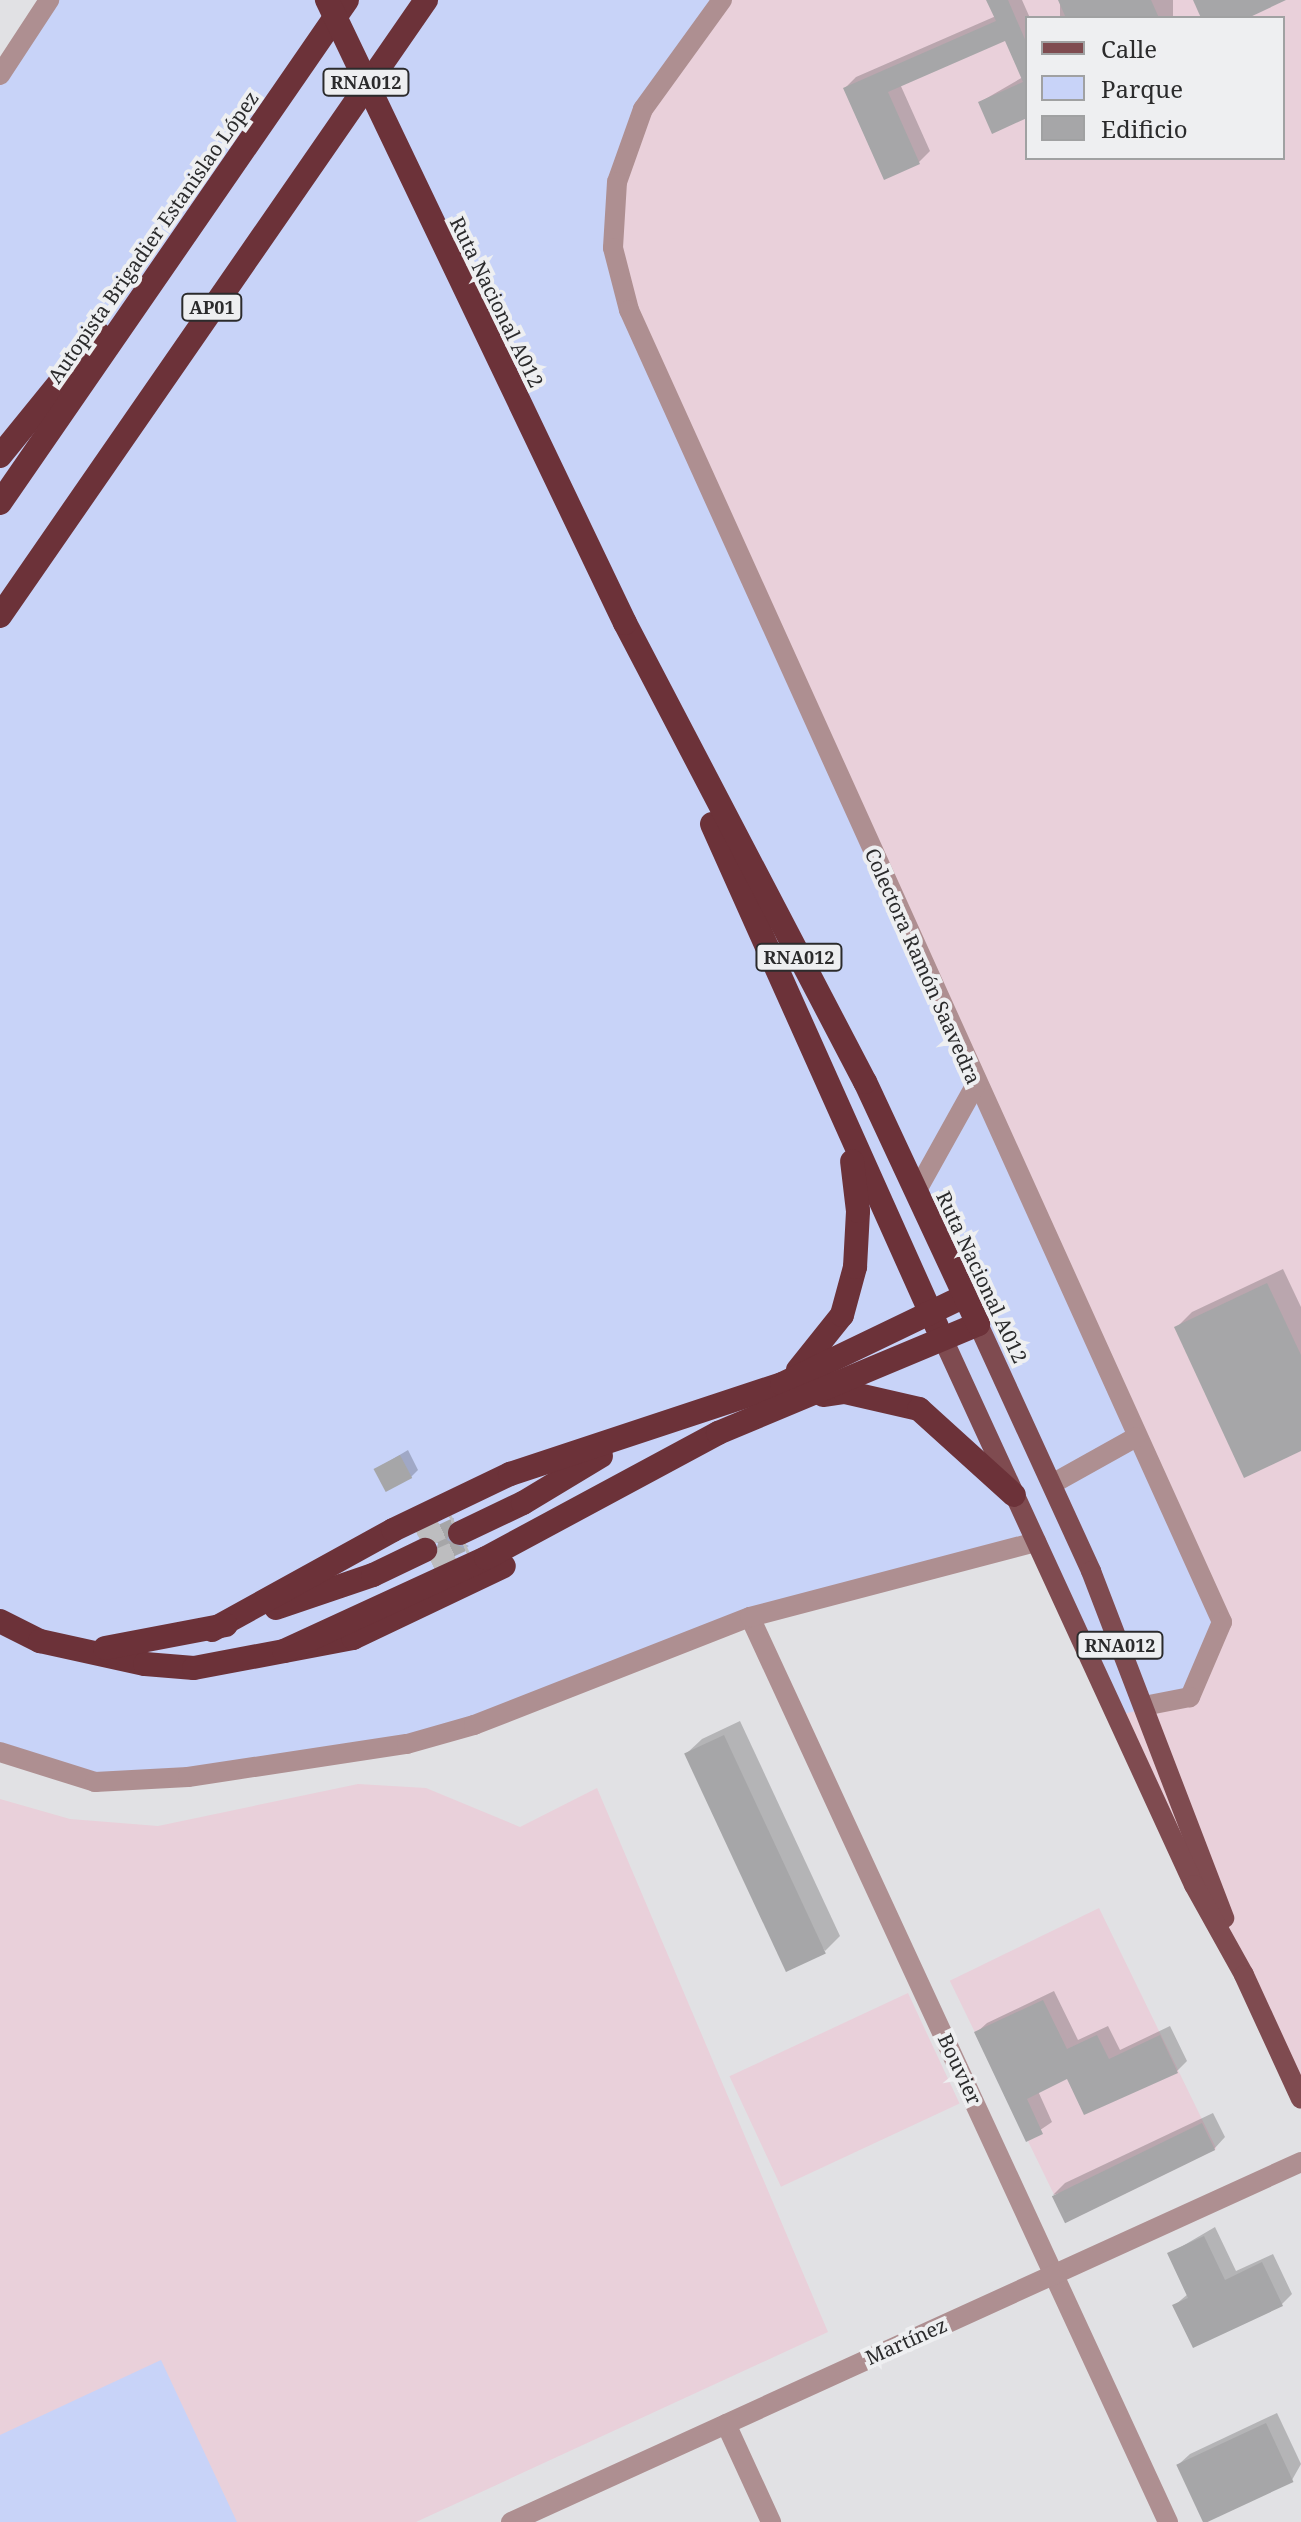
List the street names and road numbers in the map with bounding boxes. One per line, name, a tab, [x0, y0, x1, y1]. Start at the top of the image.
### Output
road number: RNA012	[322, 68, 410, 96]
street label: Autopista Brigadier Estanislao López	[43, 87, 263, 387]
street label: Ruta Nacional A012	[445, 213, 549, 391]
road number: AP01	[180, 293, 244, 321]
street label: Colectora Ramón Saavedra	[860, 844, 986, 1088]
road number: RNA012	[755, 943, 843, 971]
street label: Ruta Nacional A012	[932, 1187, 1032, 1367]
road number: RNA012	[1076, 1631, 1164, 1659]
street label: Bouvier	[933, 2030, 987, 2108]
street label: Martínez	[862, 2312, 950, 2370]

